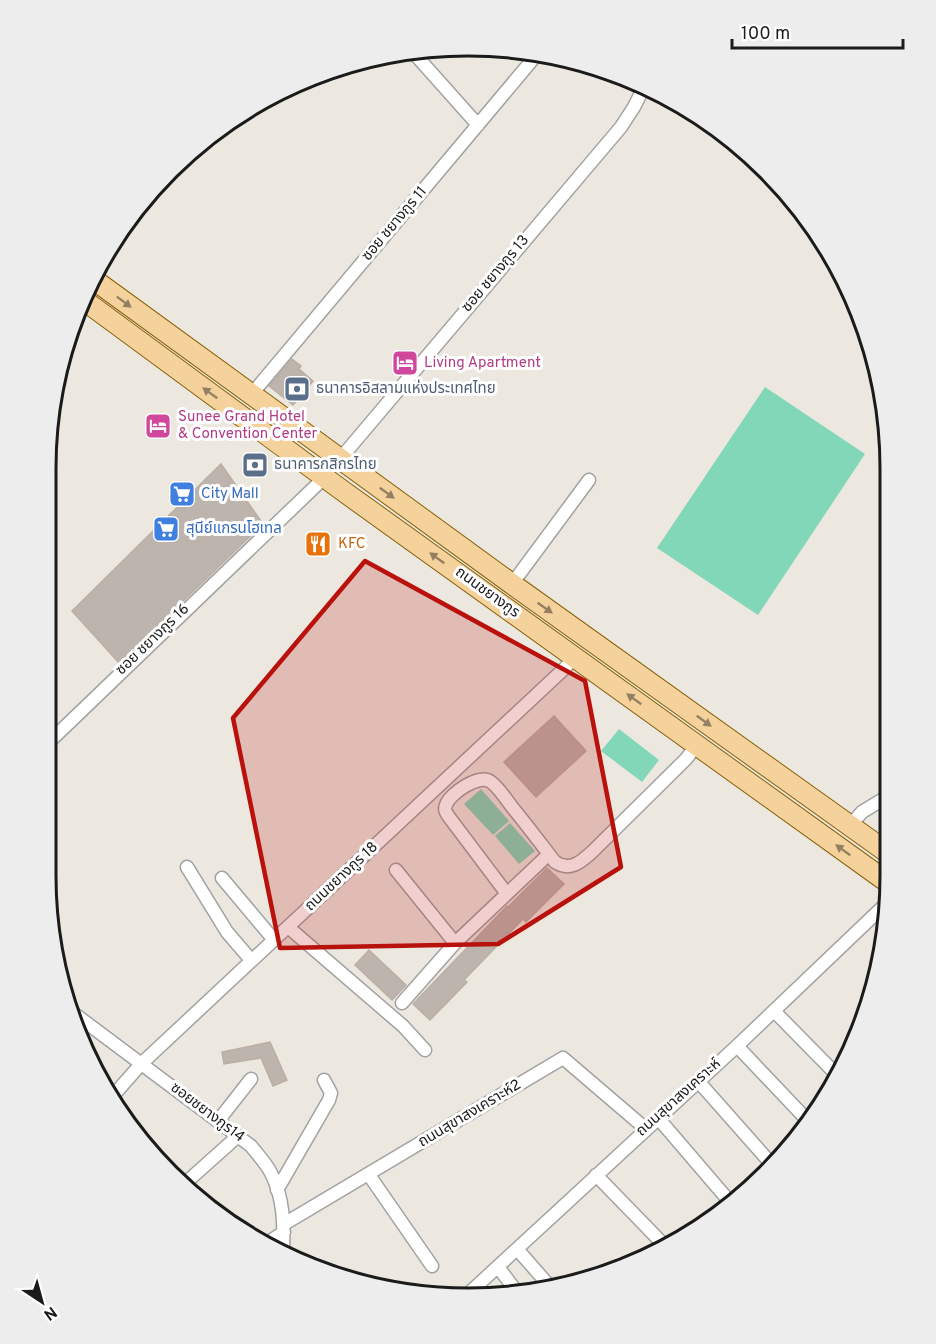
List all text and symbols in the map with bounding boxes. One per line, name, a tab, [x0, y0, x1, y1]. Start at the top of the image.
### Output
scale bar	[732, 12, 903, 50]
text: 100 m	[741, 23, 790, 46]
street label: ซอย ชยางกูร 11	[358, 183, 432, 265]
street label: ซอย ชยางกูร 13	[458, 231, 534, 317]
one-way arrow	[115, 296, 131, 308]
hotel icon: Living Apartment	[390, 348, 420, 378]
place label: Living Apartment	[424, 354, 541, 373]
bank icon: ธนาคารอิสลามแห่งประเทศไทย	[282, 374, 312, 404]
place label: ธนาคารอิสลามแห่งประเทศไทย	[316, 379, 496, 399]
one-way arrow	[203, 387, 218, 399]
place label: Sunee Grand Hotel & Convention Center	[178, 408, 318, 444]
hotel icon: Sunee Grand Hotel & Convention Center	[143, 411, 173, 441]
bank icon: ธนาคารกสิกรไทย	[240, 450, 270, 480]
place label: ธนาคารกสิกรไทย	[274, 456, 377, 475]
supermarket icon: City Mall	[167, 479, 197, 509]
place label: City Mall	[201, 485, 259, 504]
one-way arrow	[380, 487, 395, 499]
supermarket icon: สุนีย์แกรนโฮเทล	[151, 514, 181, 544]
place label: สุนีย์แกรนโฮเทล	[186, 520, 282, 539]
restaurant icon: KFC	[303, 529, 333, 559]
place label: KFC	[338, 535, 366, 554]
one-way arrow	[430, 552, 445, 564]
street label: ถนนชยางกูร	[451, 563, 523, 623]
street label: ซอย ชยางกูร 16	[112, 600, 194, 680]
one-way arrow	[537, 602, 553, 614]
one-way arrow	[626, 693, 642, 705]
one-way arrow	[696, 715, 711, 727]
street label: ถนนชยางกูร 18	[301, 838, 383, 916]
one-way arrow	[835, 844, 851, 856]
street label: ถนนสุขาสงเคราะห์	[633, 1055, 726, 1141]
street label: ถนนสุขาสงเคราะห์2	[415, 1076, 525, 1152]
street label: ซอยชยางกูร14	[166, 1079, 248, 1147]
north arrow	[12, 1272, 72, 1332]
text: N	[39, 1301, 60, 1324]

